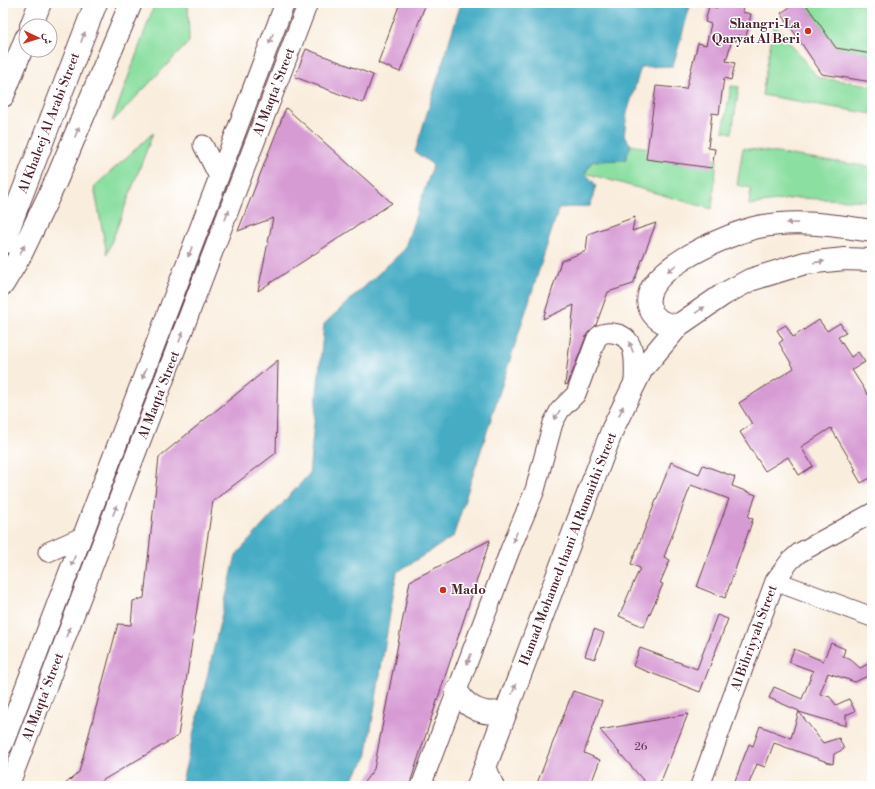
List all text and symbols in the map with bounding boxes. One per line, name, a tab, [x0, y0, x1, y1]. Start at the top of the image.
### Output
place label: Shangri-La Qaryat Al Beri	[712, 16, 801, 47]
north arrow	[18, 18, 58, 58]
marker: Shangri-La Qaryat Al Beri	[803, 26, 813, 36]
one-way arrow	[80, 31, 86, 43]
text: ش	[40, 33, 54, 45]
one-way arrow	[268, 34, 274, 46]
street label: Al Maqta' Street	[249, 45, 298, 139]
street label: Al Khaleej Al Arabi Street	[14, 50, 83, 197]
one-way arrow	[74, 127, 80, 138]
one-way arrow	[225, 209, 231, 221]
one-way arrow	[785, 220, 798, 226]
one-way arrow	[19, 244, 26, 256]
one-way arrow	[187, 247, 193, 259]
one-way arrow	[813, 258, 825, 265]
one-way arrow	[666, 264, 677, 272]
one-way arrow	[695, 306, 705, 314]
one-way arrow	[178, 330, 184, 342]
one-way arrow	[627, 340, 633, 352]
street label: Al Maqta' Street	[134, 348, 183, 442]
one-way arrow	[141, 368, 147, 380]
one-way arrow	[618, 405, 624, 417]
one-way arrow	[554, 409, 561, 421]
street label: Hamad Mohamed thani Al Rumaithi Street	[516, 430, 620, 668]
one-way arrow	[112, 504, 118, 516]
one-way arrow	[512, 532, 518, 543]
one-way arrow	[70, 555, 76, 567]
place label: Mado	[451, 582, 486, 598]
street label: Al Bihriyyah Street	[727, 582, 781, 694]
marker: Mado	[438, 585, 448, 595]
one-way arrow	[66, 625, 72, 637]
street label: Al Maqta' Street	[18, 650, 67, 744]
one-way arrow	[465, 653, 471, 665]
one-way arrow	[512, 683, 518, 695]
house number: 26	[635, 740, 648, 754]

